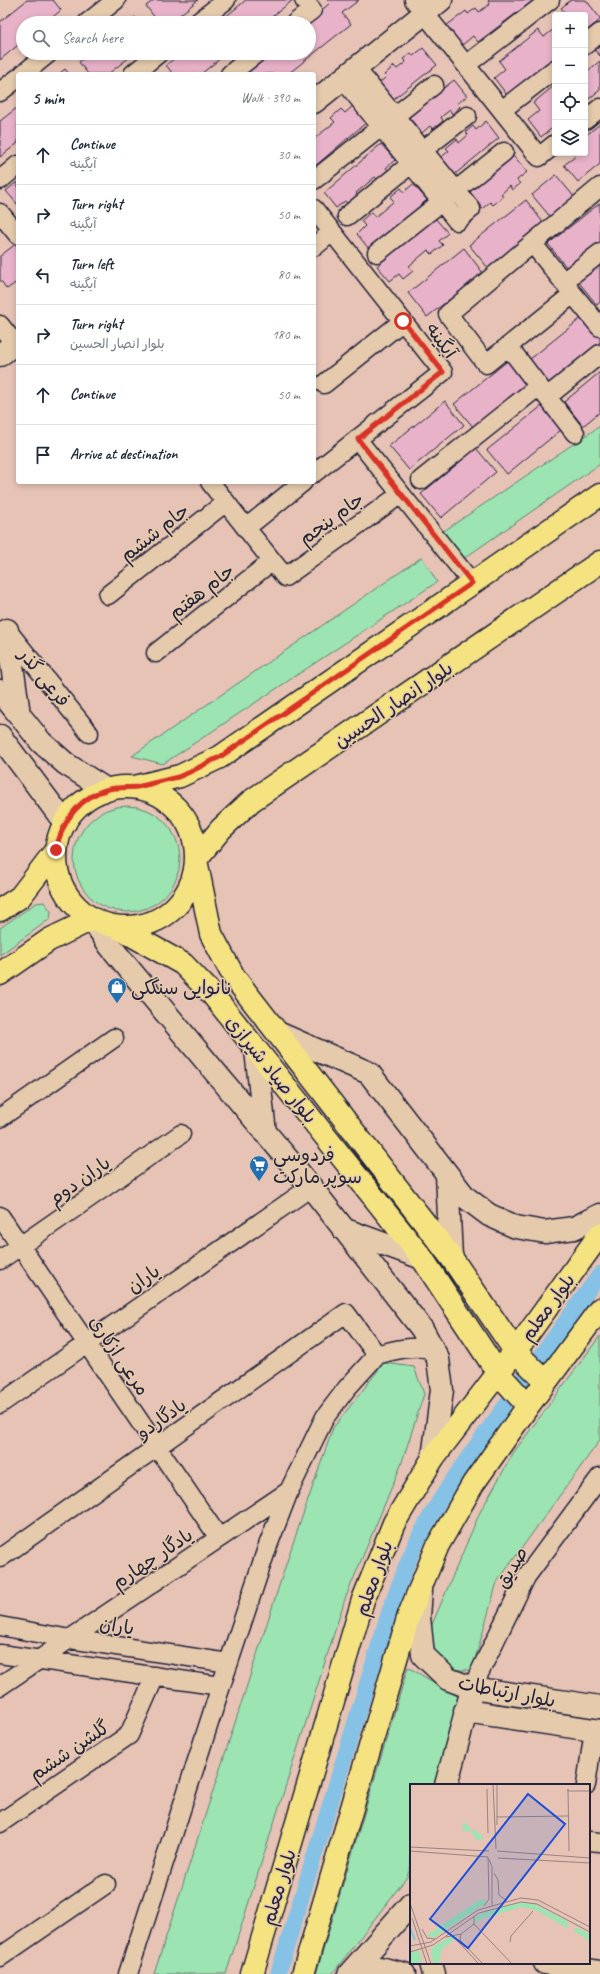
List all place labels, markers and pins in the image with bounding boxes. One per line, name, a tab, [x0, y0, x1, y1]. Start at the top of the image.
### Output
shop icon: نانوایی سنگکی	[106, 976, 128, 1004]
place label: نانوایی سنگکی	[131, 976, 232, 1000]
place label: فردوسی سوپر مارکت	[273, 1143, 362, 1189]
supermarket icon: فردوسی سوپر مارکت	[248, 1154, 270, 1182]

